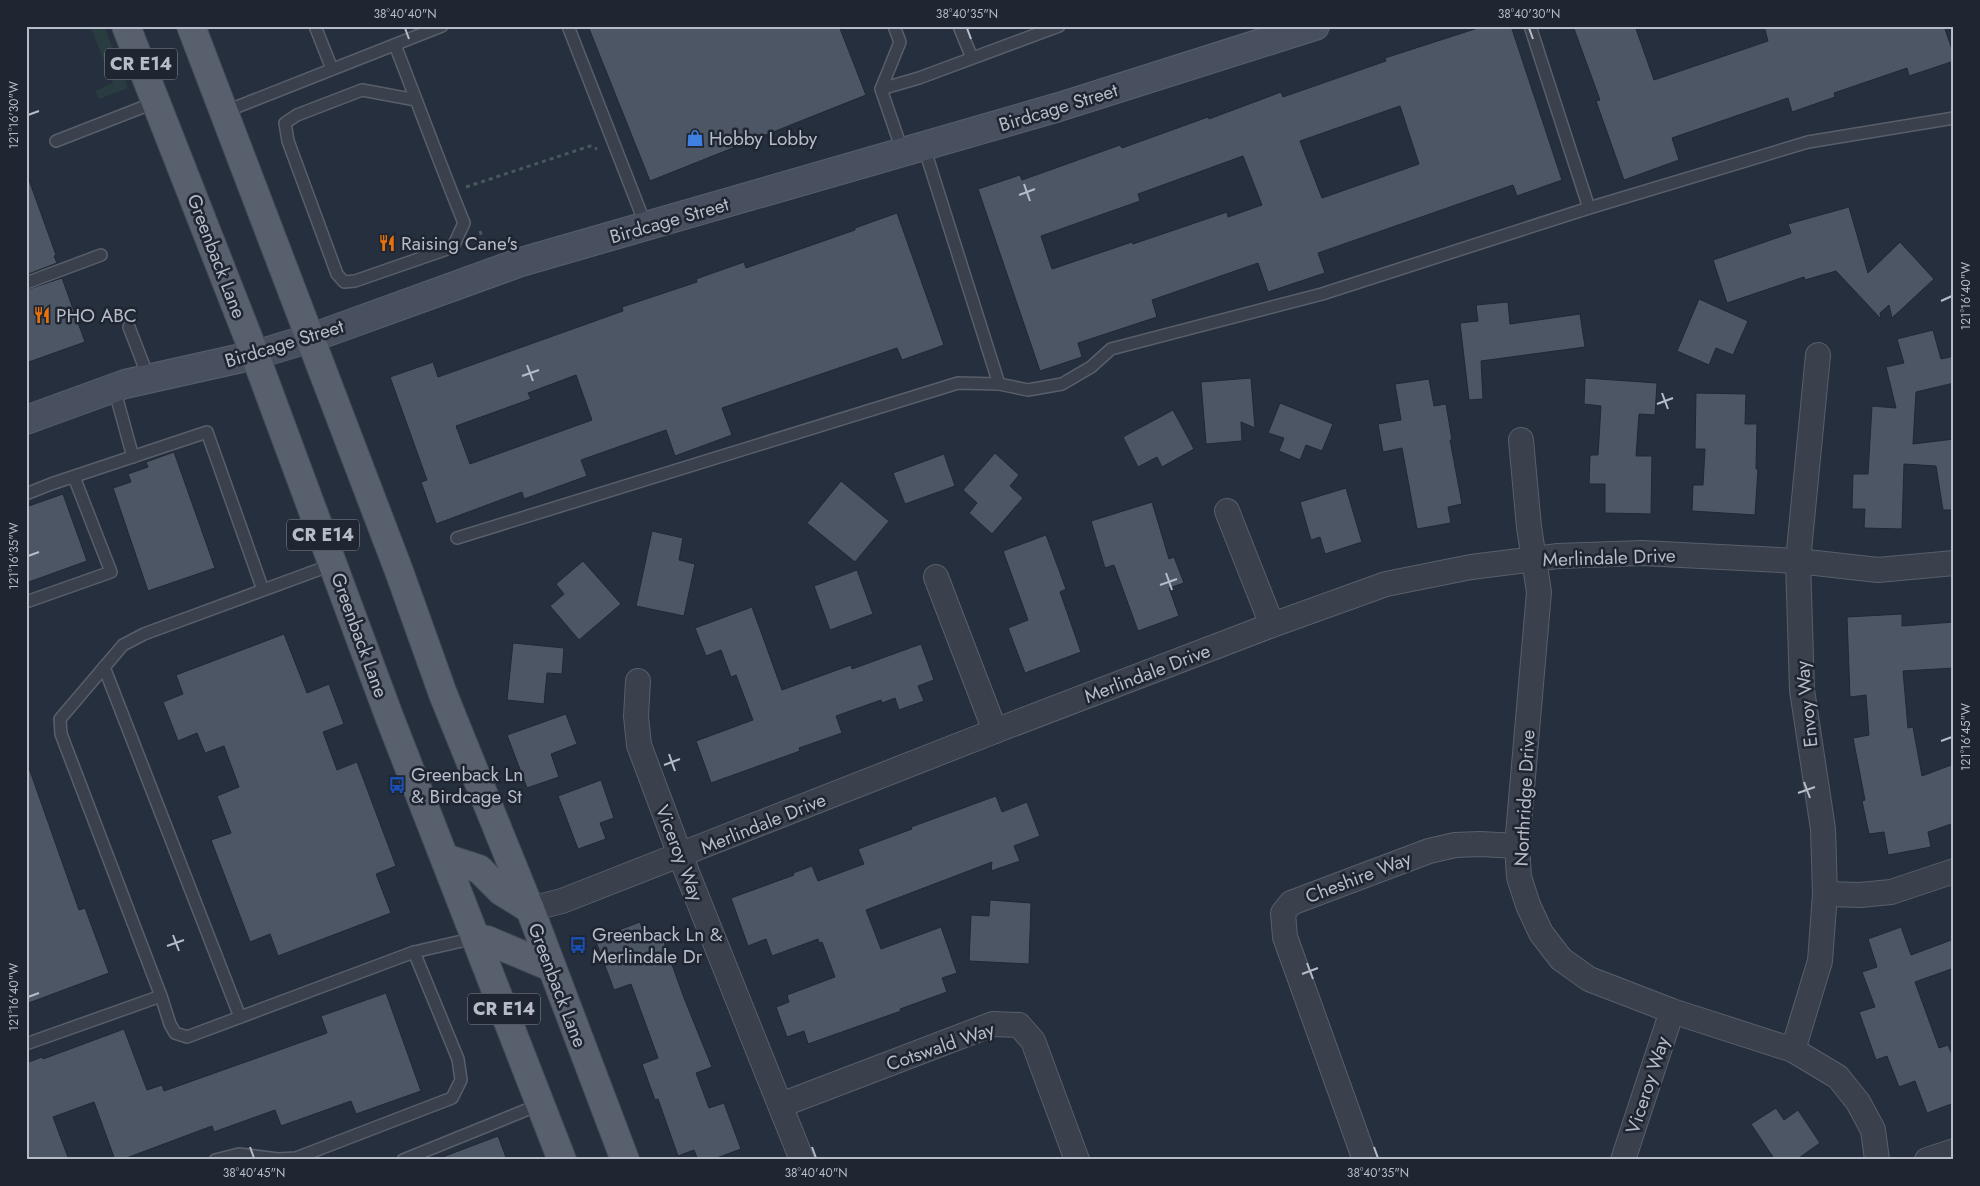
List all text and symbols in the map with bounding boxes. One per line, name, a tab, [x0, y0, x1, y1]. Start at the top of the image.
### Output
text: 38°40'40"N	[373, 5, 437, 23]
text: 38°40'35"N	[936, 5, 998, 23]
text: 38°40'30"N	[1498, 5, 1560, 23]
road number: CR E14	[105, 49, 177, 80]
street label: Birdcage Street	[995, 76, 1121, 138]
text: 121°16'30"W	[5, 81, 23, 149]
place label: Hobby Lobby	[709, 125, 818, 152]
shop icon: Hobby Lobby	[685, 128, 705, 148]
street label: Greenback Lane	[180, 190, 253, 322]
street label: Birdcage Street	[606, 190, 732, 250]
place label: Raising Cane's	[401, 230, 518, 257]
restaurant icon: Raising Cane's	[377, 233, 397, 253]
text: 121°16'40"W	[1957, 262, 1975, 330]
place label: PHO ABC	[56, 302, 137, 329]
restaurant icon: PHO ABC	[32, 305, 52, 325]
street label: Birdcage Street	[221, 312, 347, 374]
road number: CR E14	[287, 520, 359, 550]
text: 121°16'35"W	[5, 522, 23, 590]
street label: Merlindale Drive	[1542, 542, 1676, 573]
street label: Greenback Lane	[324, 569, 395, 702]
street label: Merlindale Drive	[1080, 637, 1214, 710]
street label: Envoy Way	[1788, 659, 1824, 749]
text: 121°16'45"W	[1957, 703, 1975, 771]
street label: Northridge Drive	[1507, 729, 1542, 867]
place label: Greenback Ln & Birdcage St	[411, 761, 523, 810]
bus stop icon: Greenback Ln & Birdcage St	[387, 775, 407, 795]
street label: Merlindale Drive	[696, 786, 830, 861]
street label: Viceroy Way	[649, 801, 710, 906]
street label: Cheshire Way	[1301, 845, 1416, 910]
street label: Greenback Lane	[521, 919, 594, 1051]
place label: Greenback Ln & Merlindale Dr	[592, 921, 723, 970]
bus stop icon: Greenback Ln & Merlindale Dr	[568, 935, 588, 955]
text: 121°16'40"W	[5, 963, 23, 1031]
road number: CR E14	[468, 994, 540, 1024]
street label: Cotswald Way	[882, 1015, 998, 1078]
street label: Viceroy Way	[1619, 1032, 1676, 1137]
text: 38°40'45"N	[223, 1164, 285, 1182]
text: 38°40'40"N	[784, 1164, 848, 1182]
text: 38°40'35"N	[1347, 1164, 1409, 1182]

